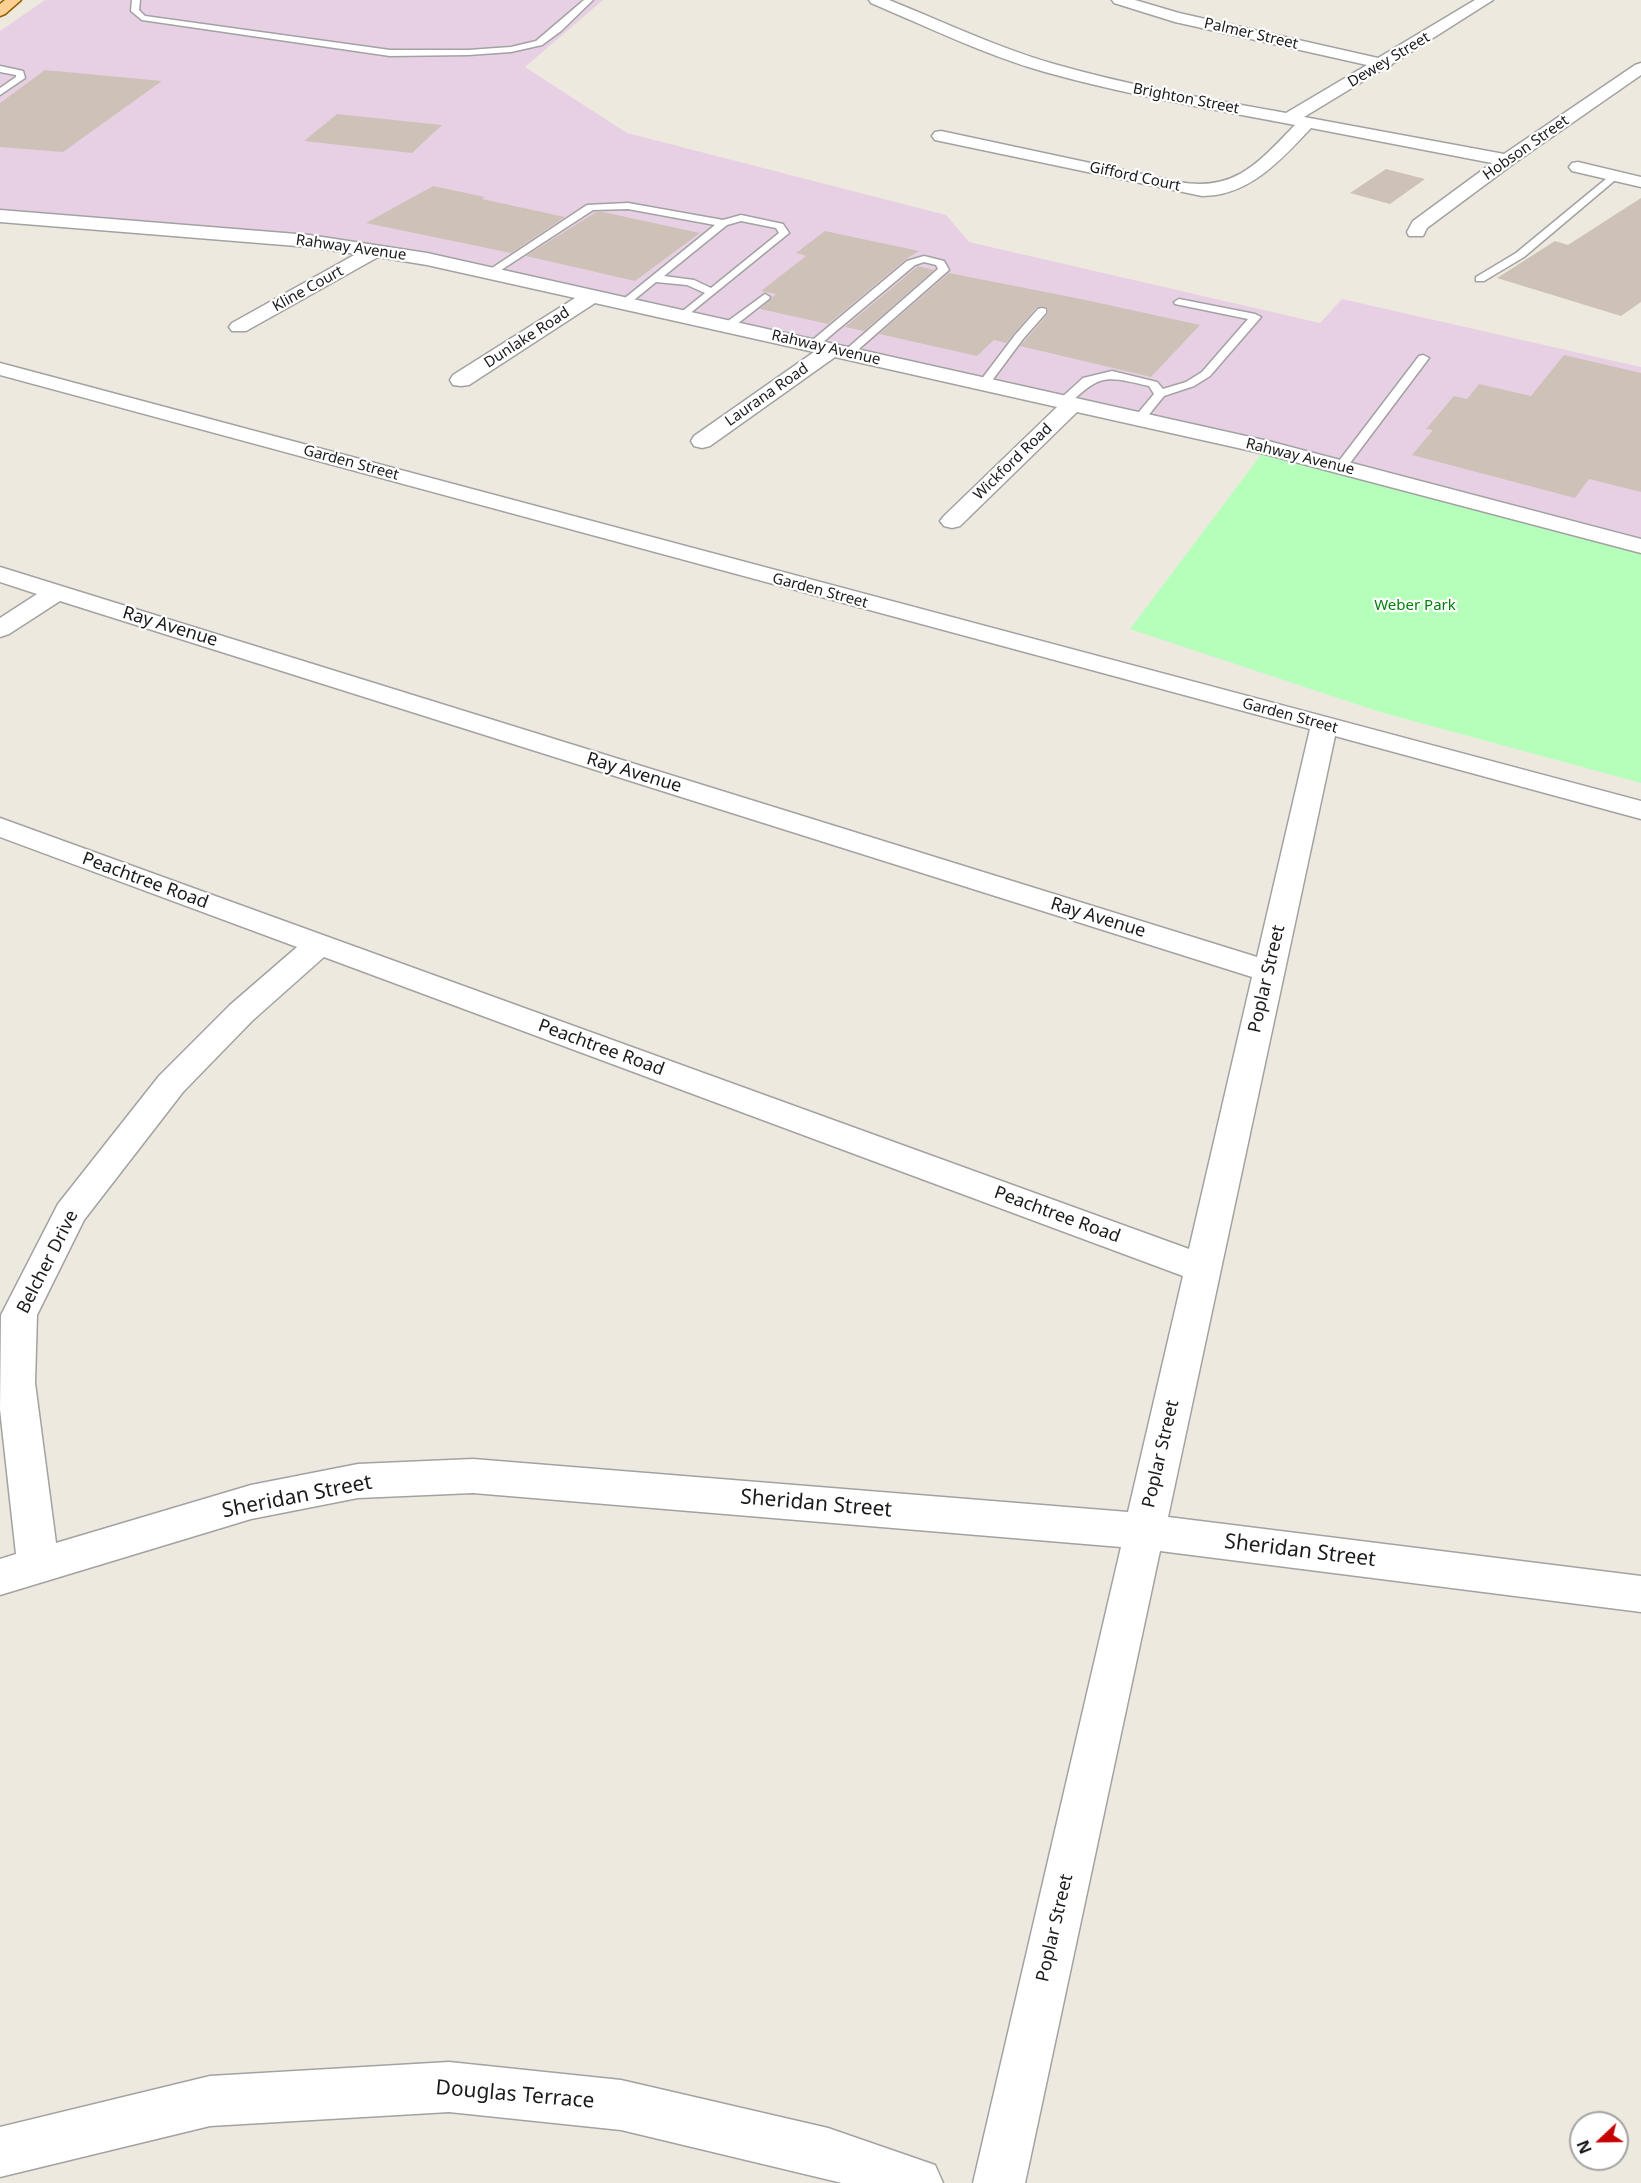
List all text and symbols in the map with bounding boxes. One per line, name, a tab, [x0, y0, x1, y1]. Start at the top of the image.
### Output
street label: Palmer Street	[1202, 14, 1300, 54]
street label: Dewey Street	[1345, 28, 1433, 92]
street label: Brighton Street	[1131, 80, 1241, 118]
street label: Hobson Street	[1480, 112, 1572, 184]
street label: Gifford Court	[1088, 159, 1182, 195]
street label: Rahway Avenue	[295, 231, 407, 265]
street label: Kline Court	[269, 262, 347, 316]
street label: Dunlake Road	[481, 304, 573, 372]
street label: Rahway Avenue	[770, 327, 882, 369]
street label: Laurana Road	[722, 360, 812, 430]
street label: Wickford Road	[970, 420, 1056, 504]
street label: Rahway Avenue	[1244, 435, 1356, 479]
street label: Garden Street	[301, 442, 401, 484]
street label: Garden Street	[770, 570, 870, 612]
park label: Weber Park	[1374, 597, 1456, 615]
street label: Ray Avenue	[120, 602, 220, 652]
street label: Garden Street	[1240, 695, 1340, 737]
street label: Ray Avenue	[584, 748, 684, 798]
street label: Peachtree Road	[79, 848, 211, 914]
street label: Ray Avenue	[1048, 893, 1148, 943]
street label: Poplar Street	[1244, 923, 1290, 1035]
street label: Peachtree Road	[535, 1015, 667, 1081]
street label: Peachtree Road	[991, 1182, 1123, 1248]
street label: Belcher Drive	[13, 1207, 83, 1317]
street label: Poplar Street	[1138, 1398, 1184, 1510]
street label: Sheridan Street	[220, 1470, 374, 1524]
street label: Sheridan Street	[739, 1485, 893, 1523]
street label: Sheridan Street	[1223, 1529, 1377, 1573]
street label: Poplar Street	[1032, 1872, 1078, 1984]
street label: Douglas Terrace	[435, 2076, 595, 2114]
north arrow	[1569, 2111, 1629, 2171]
text: N	[1572, 2137, 1597, 2157]

